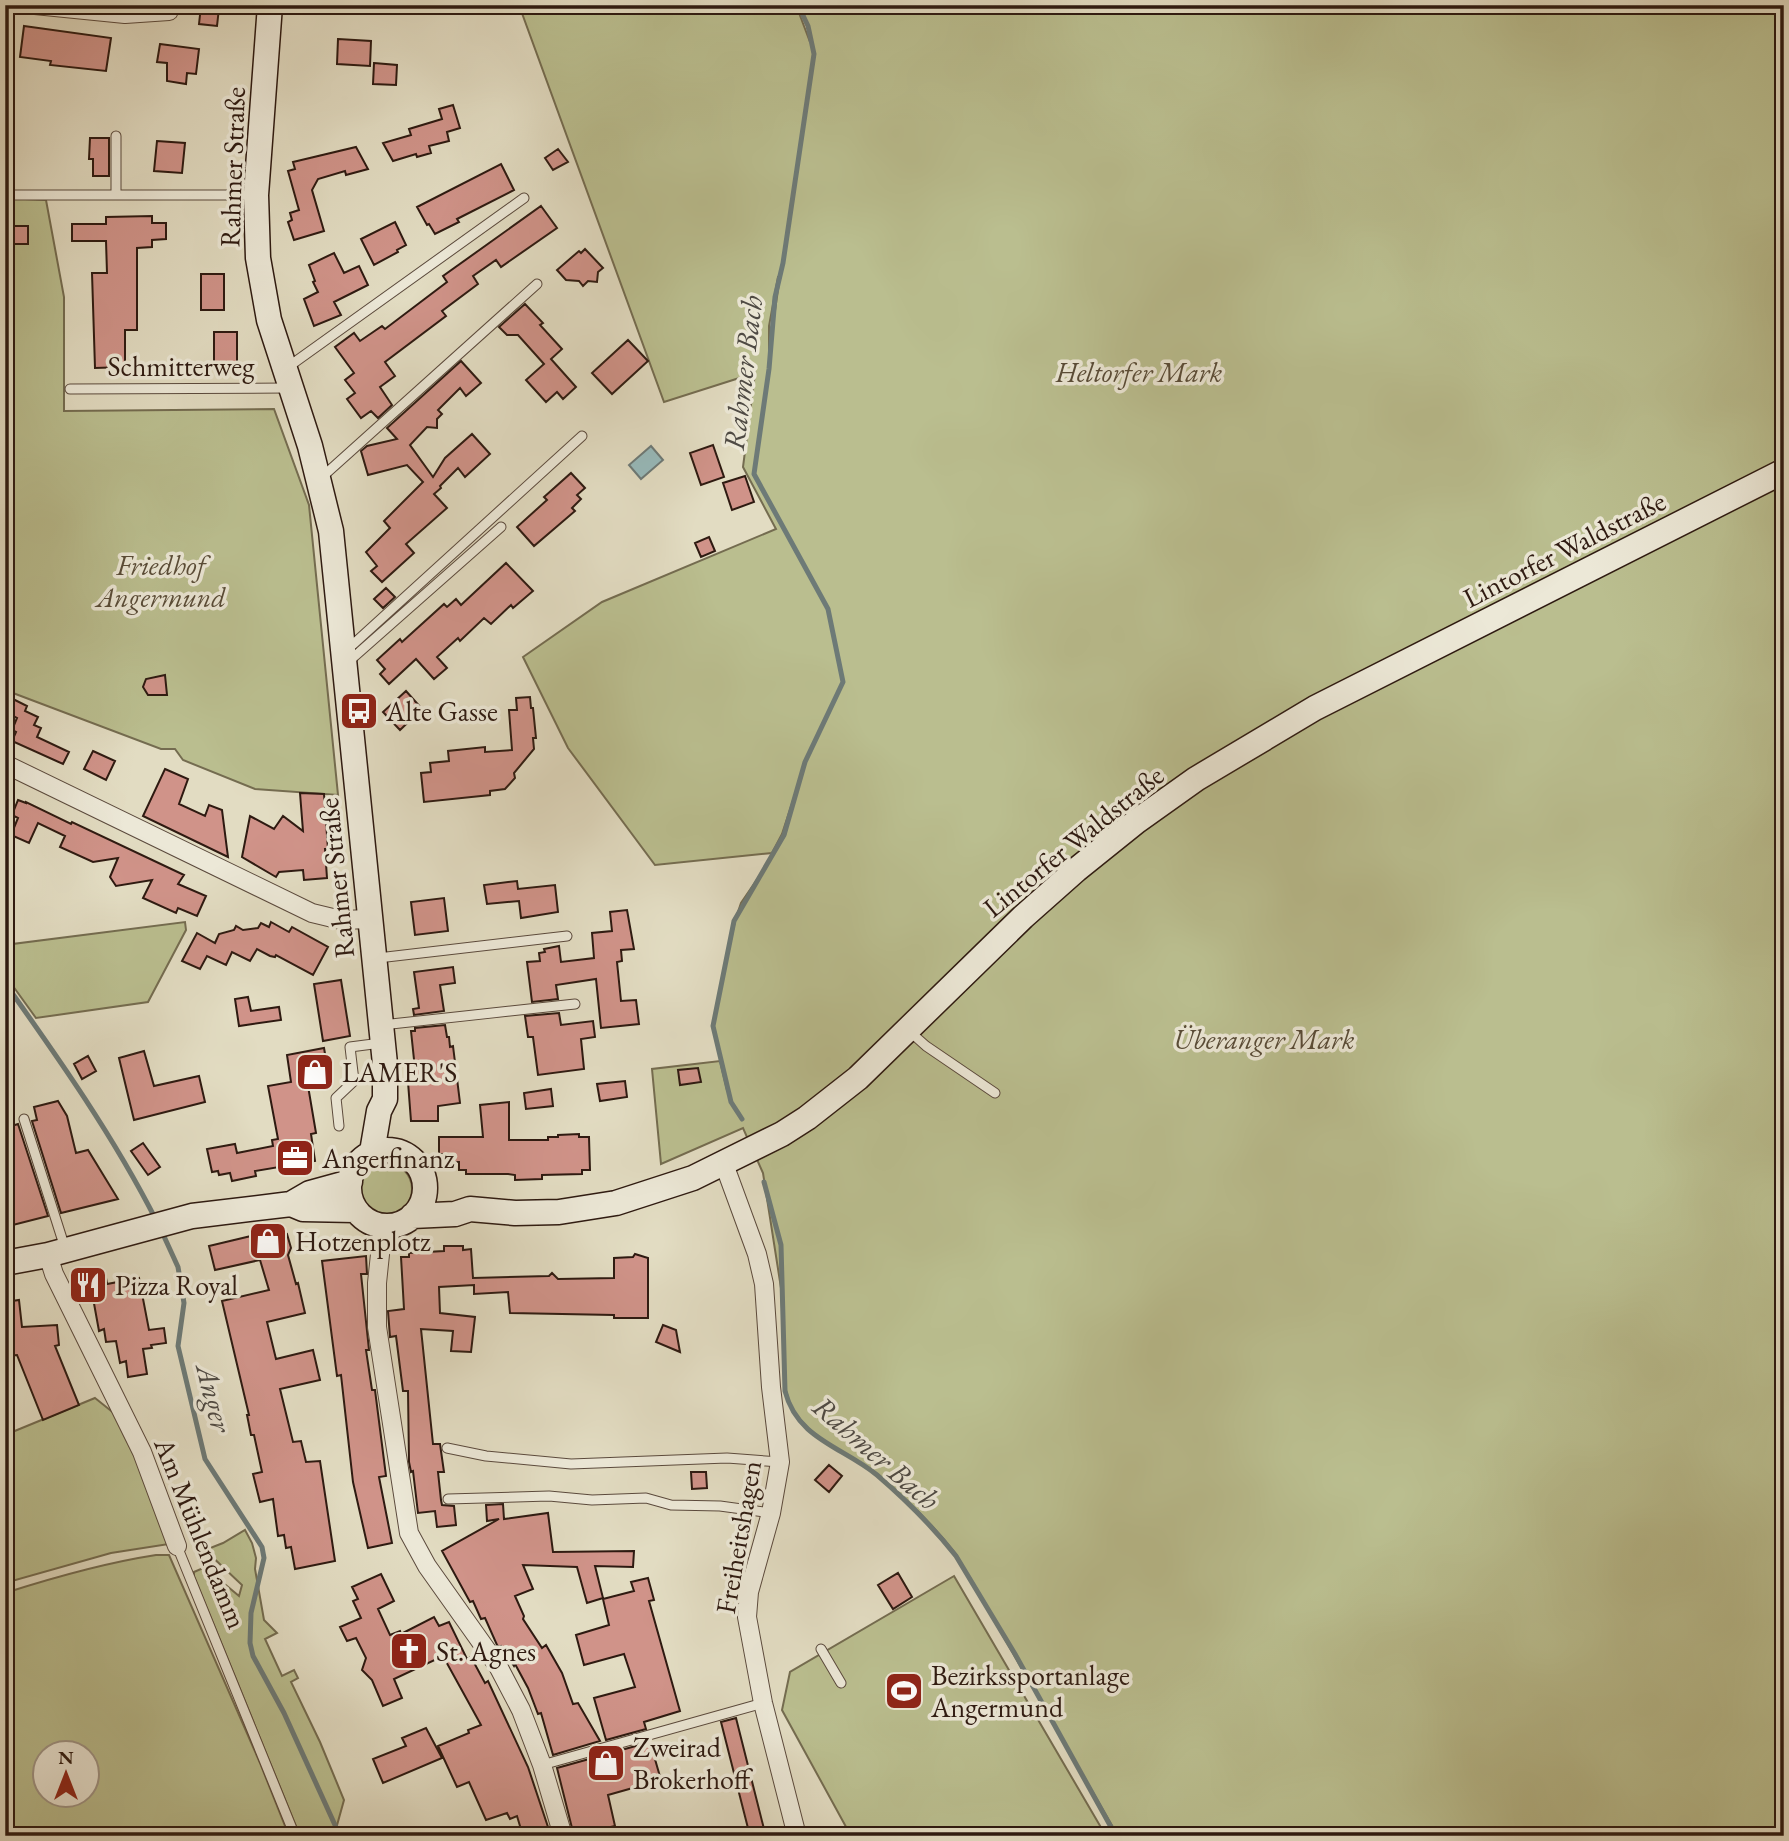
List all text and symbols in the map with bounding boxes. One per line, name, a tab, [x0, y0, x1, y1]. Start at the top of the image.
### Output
street label: Rahmer Straße	[211, 86, 253, 248]
water label: Rahmer Bach	[714, 293, 771, 453]
street label: Schmitterweg	[108, 348, 255, 384]
park label: Heltorfer Mark	[1055, 354, 1222, 390]
street label: Lintorfer Waldstraße	[1457, 482, 1671, 616]
park label: Friedhof Angermund	[94, 547, 226, 615]
bus stop icon: Alte Gasse	[338, 690, 380, 732]
place label: Alte Gasse	[385, 693, 498, 729]
street label: Lintorfer Waldstraße	[975, 757, 1171, 925]
street label: Rahmer Straße	[310, 796, 362, 960]
park label: Überanger Mark	[1174, 1021, 1355, 1057]
shop icon: LAMER'S	[294, 1051, 336, 1093]
place label: LAMER'S	[342, 1054, 457, 1090]
office icon: Angerfinanz	[274, 1137, 316, 1179]
place label: Angerfinanz	[321, 1140, 455, 1176]
shop icon: Hotzenplotz	[247, 1220, 289, 1262]
place label: Hotzenplotz	[295, 1223, 431, 1259]
restaurant icon: Pizza Royal	[67, 1264, 109, 1306]
place label: Pizza Royal	[115, 1267, 238, 1303]
water label: Anger	[187, 1358, 242, 1438]
water label: Rahmer Bach	[805, 1387, 948, 1519]
street label: Am Mühlendamm	[146, 1431, 256, 1634]
street label: Freiheitshagen	[707, 1457, 769, 1616]
church icon: St. Agnes	[388, 1630, 430, 1672]
place label: St. Agnes	[436, 1633, 536, 1669]
place label: Bezirkssportanlage Angermund	[930, 1657, 1130, 1725]
sports icon: Bezirkssportanlage Angermund	[883, 1670, 925, 1712]
place label: Zweirad Brokerhoff	[633, 1729, 753, 1797]
north arrow	[32, 1740, 102, 1810]
shop icon: Zweirad Brokerhoff	[585, 1742, 627, 1784]
text: N	[58, 1745, 74, 1770]

